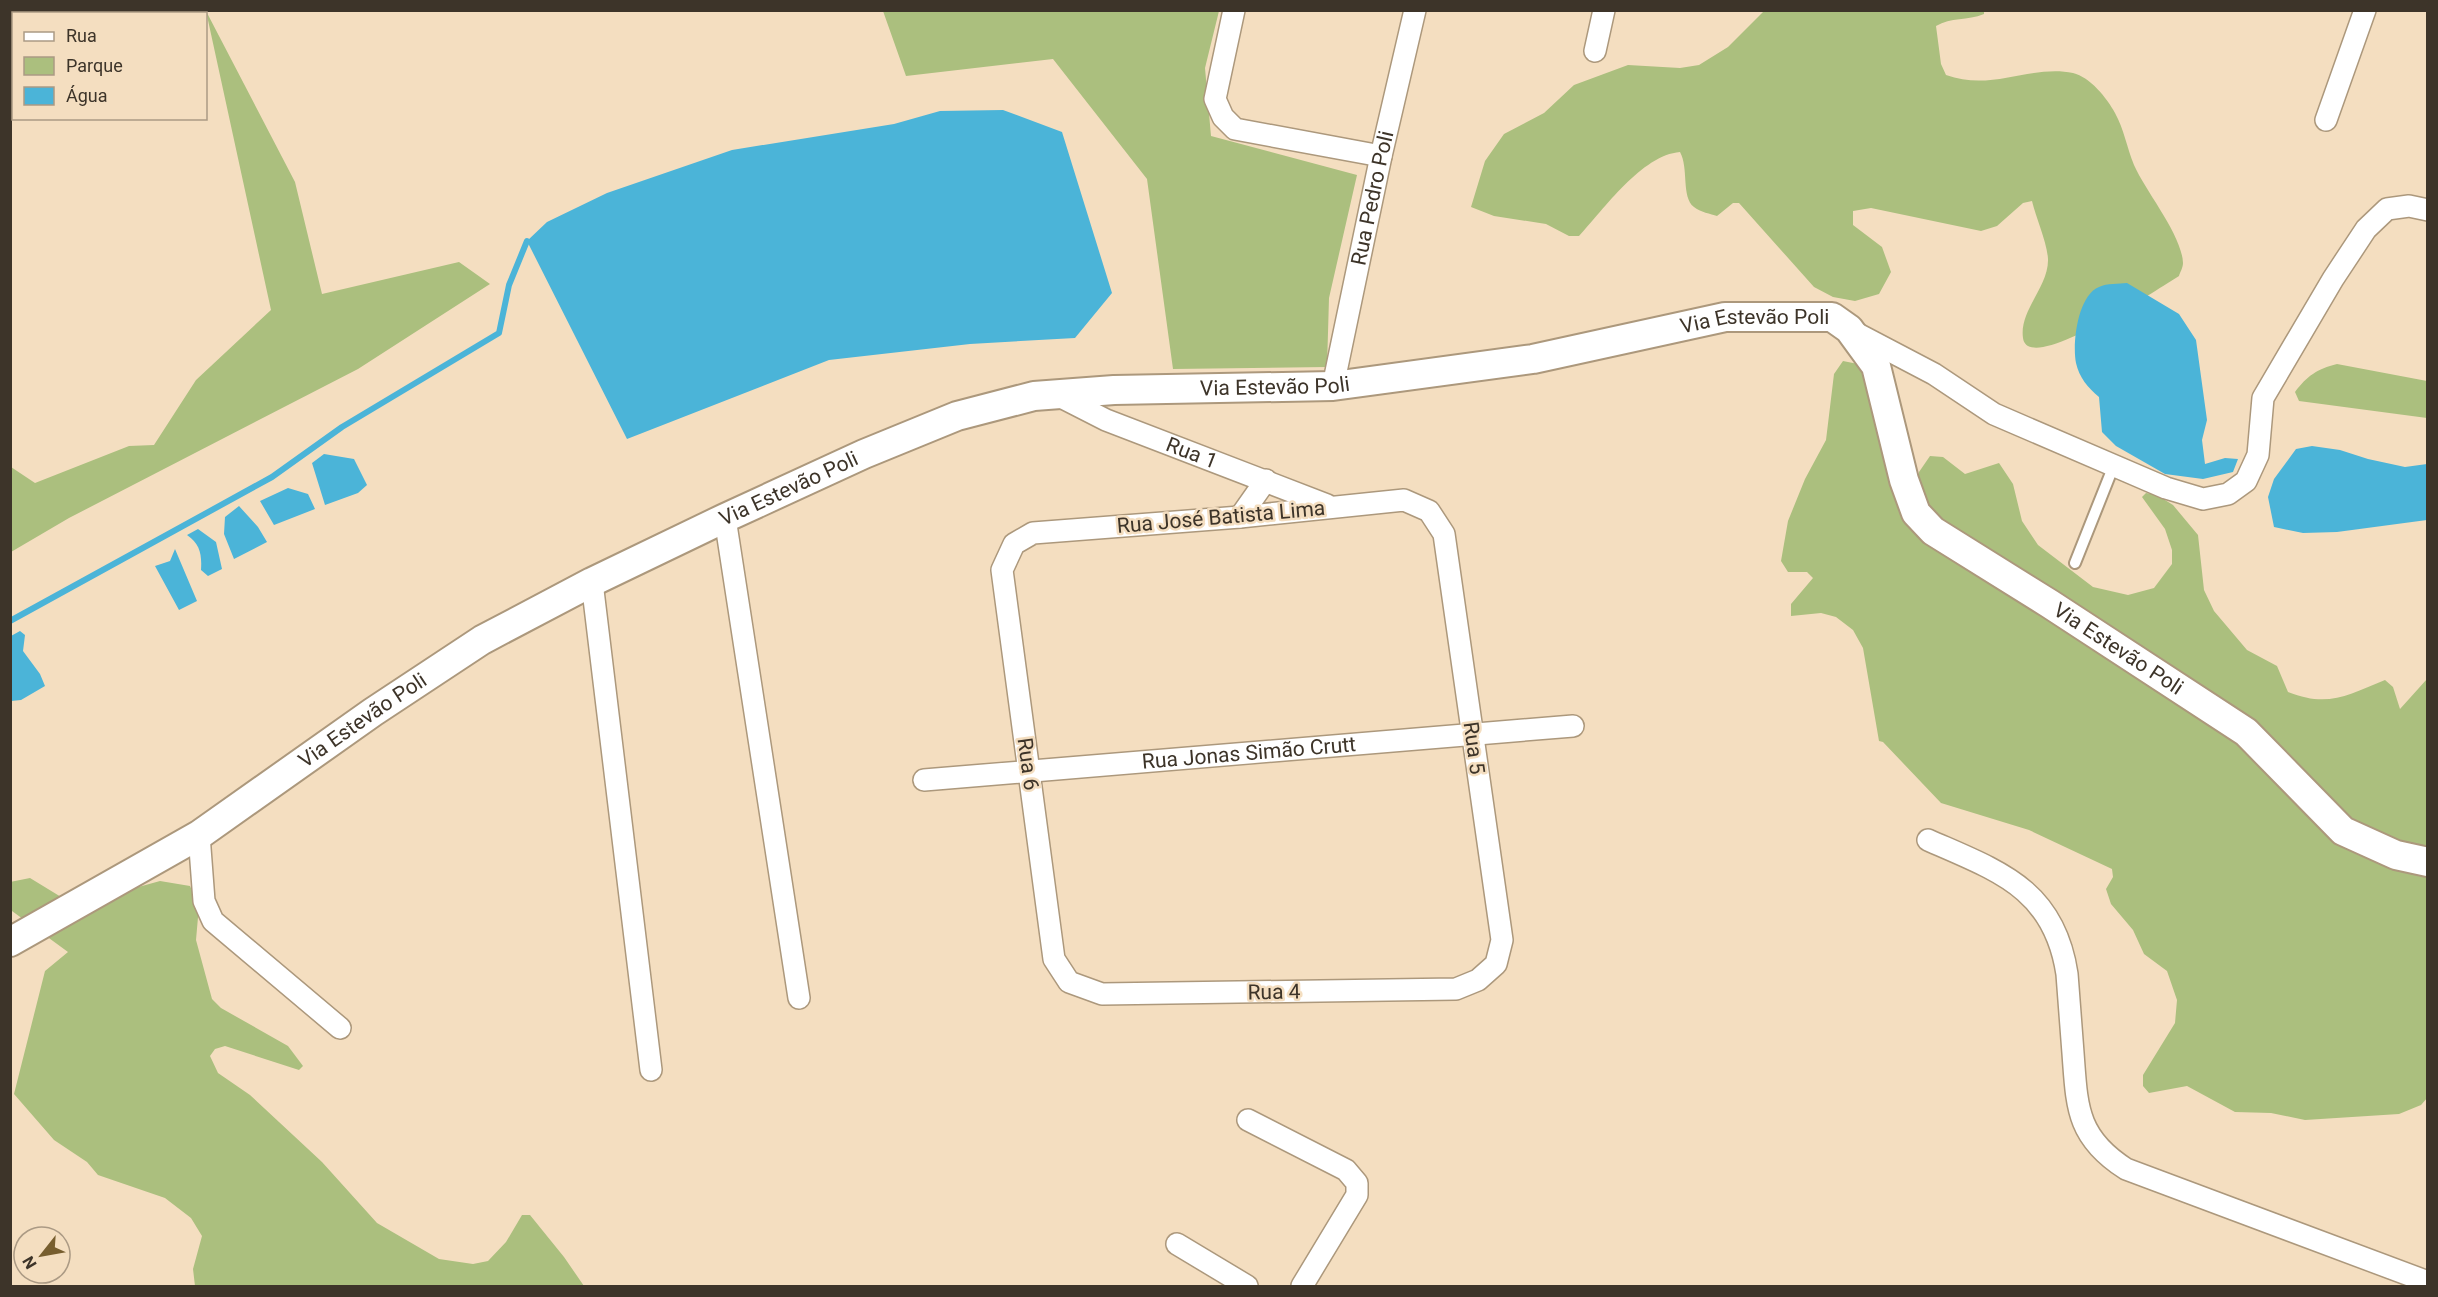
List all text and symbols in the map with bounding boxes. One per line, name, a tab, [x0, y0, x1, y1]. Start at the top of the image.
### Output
legend	[12, 12, 207, 120]
text: Rua	[66, 25, 97, 46]
text: Parque	[66, 55, 123, 76]
text: Água	[66, 85, 108, 106]
street label: Rua Pedro Poli	[1347, 129, 1398, 267]
street label: Via Estevão Poli	[1678, 305, 1829, 338]
street label: Via Estevão Poli	[1200, 372, 1351, 400]
street label: Rua 1	[1163, 432, 1221, 474]
street label: Via Estevão Poli	[716, 446, 862, 531]
street label: Rua José Batista Lima	[1116, 496, 1326, 538]
street label: Via Estevão Poli	[2049, 598, 2188, 700]
street label: Via Estevão Poli	[294, 668, 431, 773]
street label: Rua 5	[1458, 720, 1490, 776]
street label: Rua Jonas Simão Crutt	[1141, 732, 1357, 774]
street label: Rua 6	[1012, 736, 1044, 792]
street label: Rua 4	[1247, 980, 1301, 1004]
north arrow	[12, 1225, 72, 1285]
text: N	[19, 1253, 41, 1272]

